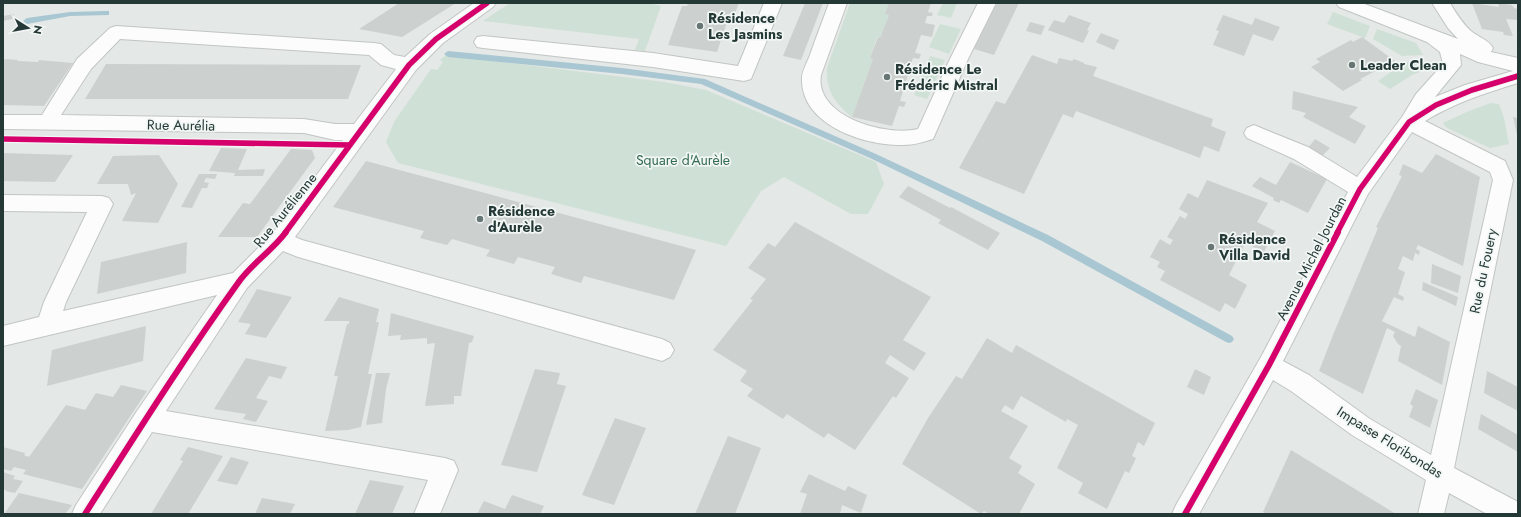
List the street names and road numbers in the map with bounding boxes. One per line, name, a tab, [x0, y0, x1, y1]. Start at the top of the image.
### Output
street label: Rue Aurélia	[147, 114, 215, 136]
street label: Rue Aurélienne	[249, 168, 321, 252]
street label: Avenue Michel Jourdan	[1271, 193, 1351, 323]
street label: Rue du Fouery	[1464, 226, 1502, 315]
street label: Impasse Floribondas	[1333, 401, 1447, 483]

